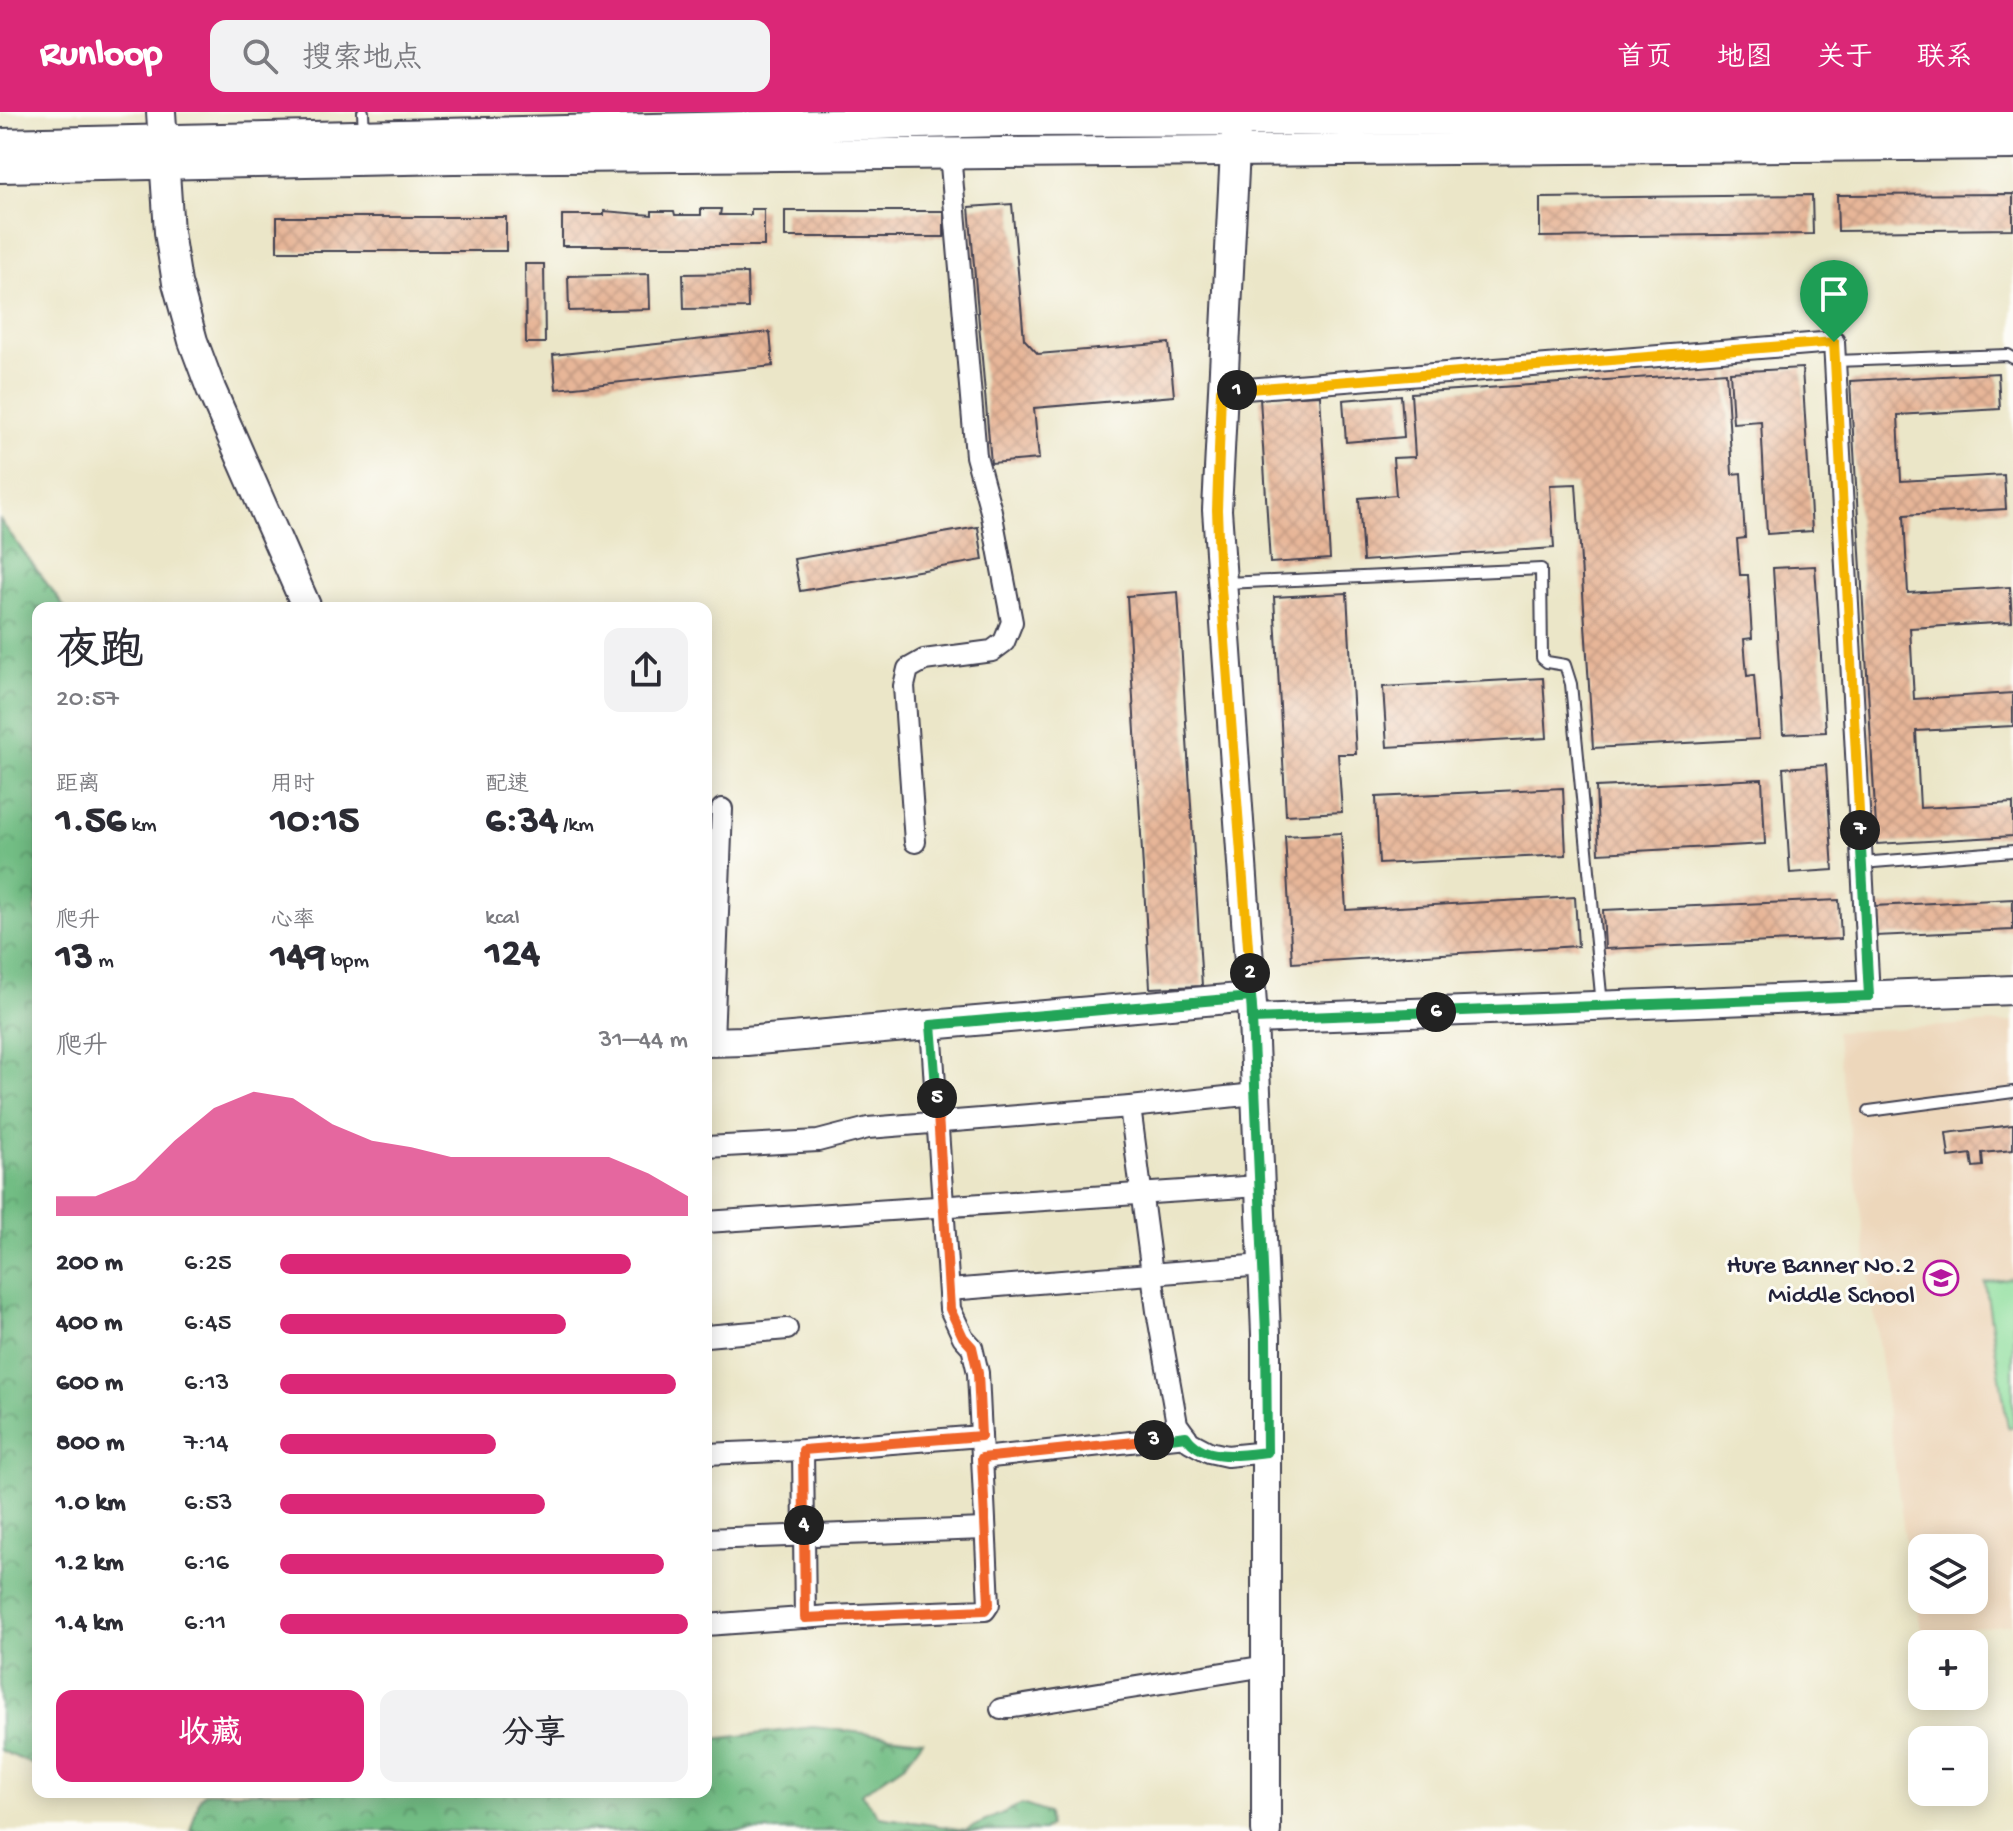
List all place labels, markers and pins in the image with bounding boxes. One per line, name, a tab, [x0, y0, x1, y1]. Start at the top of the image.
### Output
pin	[1800, 260, 1868, 342]
pin: 1	[1217, 370, 1257, 410]
pin: 7	[1840, 810, 1880, 850]
pin: 2	[1230, 953, 1270, 993]
pin: 6	[1416, 992, 1456, 1032]
pin: 5	[917, 1078, 957, 1118]
place label: Hure Banner No.2 Middle School	[1727, 1252, 1915, 1313]
school or university icon: Hure Banner No.2 Middle School	[1922, 1259, 1960, 1297]
pin: 3	[1134, 1420, 1174, 1460]
pin: 4	[784, 1505, 824, 1545]

